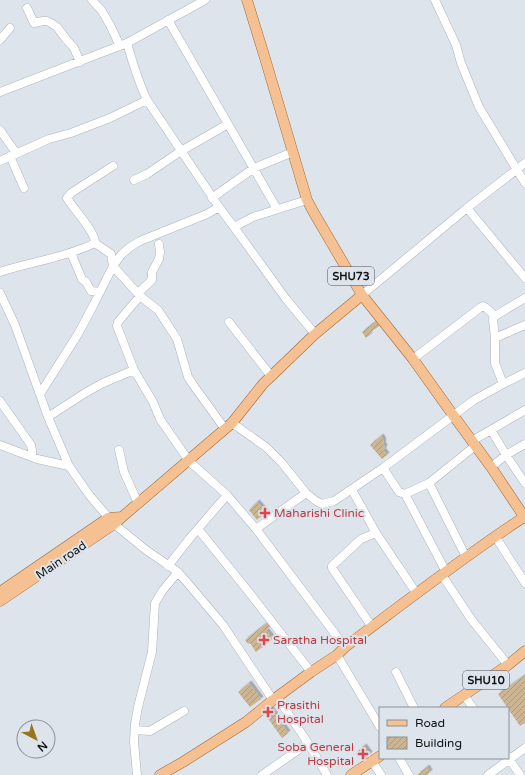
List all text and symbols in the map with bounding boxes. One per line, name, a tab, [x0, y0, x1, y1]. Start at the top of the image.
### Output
road number: SHU73	[328, 267, 374, 285]
place label: Maharishi Clinic	[274, 506, 364, 520]
marker: Maharishi Clinic	[259, 507, 271, 519]
street label: Main road	[33, 538, 89, 582]
place label: Saratha Hospital	[273, 633, 367, 647]
marker: Saratha Hospital	[258, 634, 270, 646]
road number: SHU10	[463, 671, 509, 689]
place label: Prasithi Hospital	[277, 698, 324, 726]
marker: Prasithi Hospital	[262, 706, 274, 718]
legend	[379, 707, 509, 759]
text: Road	[415, 716, 445, 730]
north arrow	[16, 719, 56, 759]
text: Building	[415, 736, 462, 750]
text: N	[35, 738, 50, 754]
place label: Soba General Hospital	[278, 740, 354, 768]
marker: Soba General Hospital	[357, 748, 369, 760]

